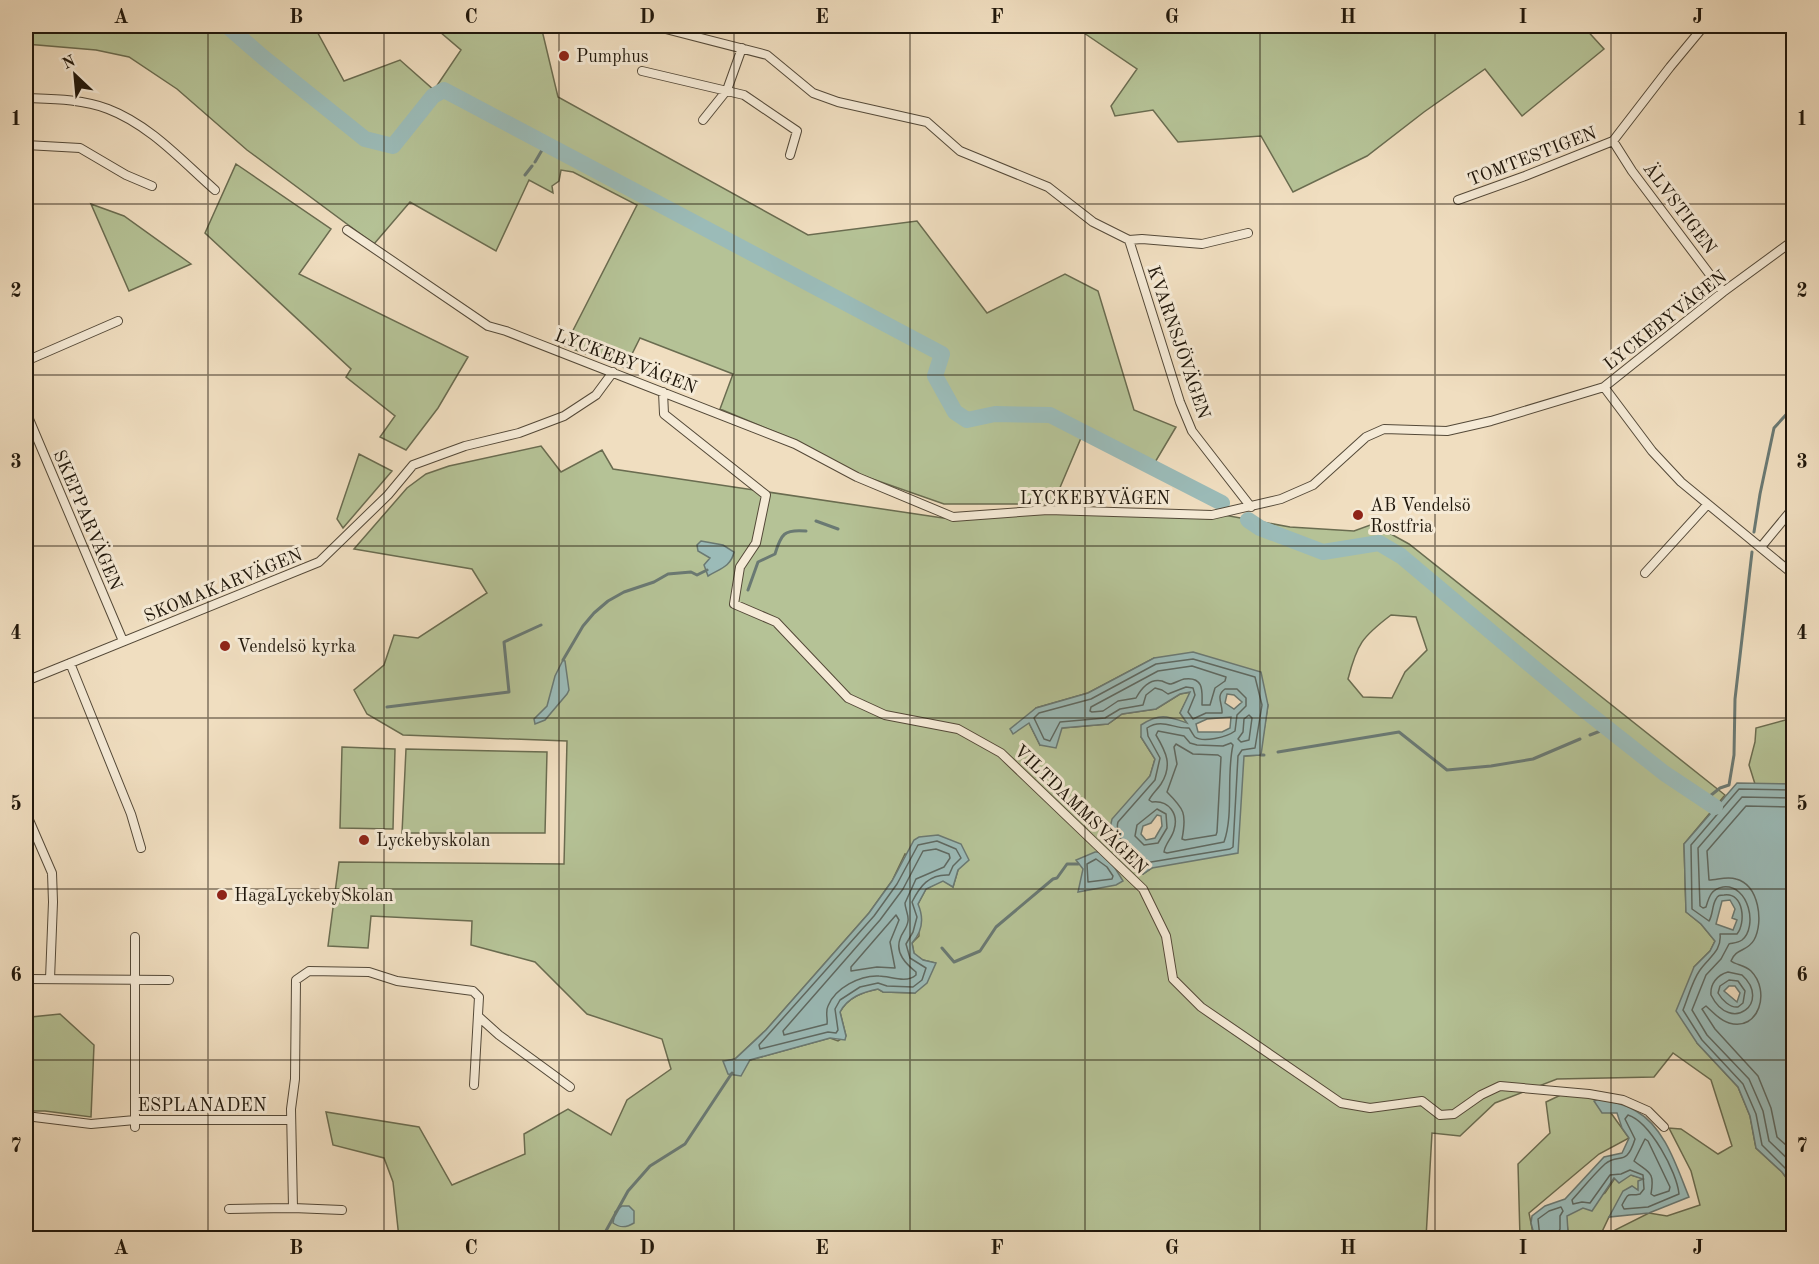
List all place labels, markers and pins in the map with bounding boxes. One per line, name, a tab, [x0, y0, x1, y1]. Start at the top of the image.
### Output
place label: Pumphus	[576, 48, 649, 66]
marker: Pumphus	[557, 49, 571, 63]
place label: AB Vendelsö Rostfria	[1370, 497, 1471, 536]
marker: AB Vendelsö Rostfria	[1351, 508, 1365, 522]
place label: Vendelsö kyrka	[237, 638, 356, 656]
marker: Vendelsö kyrka	[218, 639, 232, 653]
place label: Lyckebyskolan	[376, 832, 491, 850]
marker: Lyckebyskolan	[357, 833, 371, 847]
place label: HagaLyckebySkolan	[234, 887, 394, 905]
marker: HagaLyckebySkolan	[215, 888, 229, 902]

